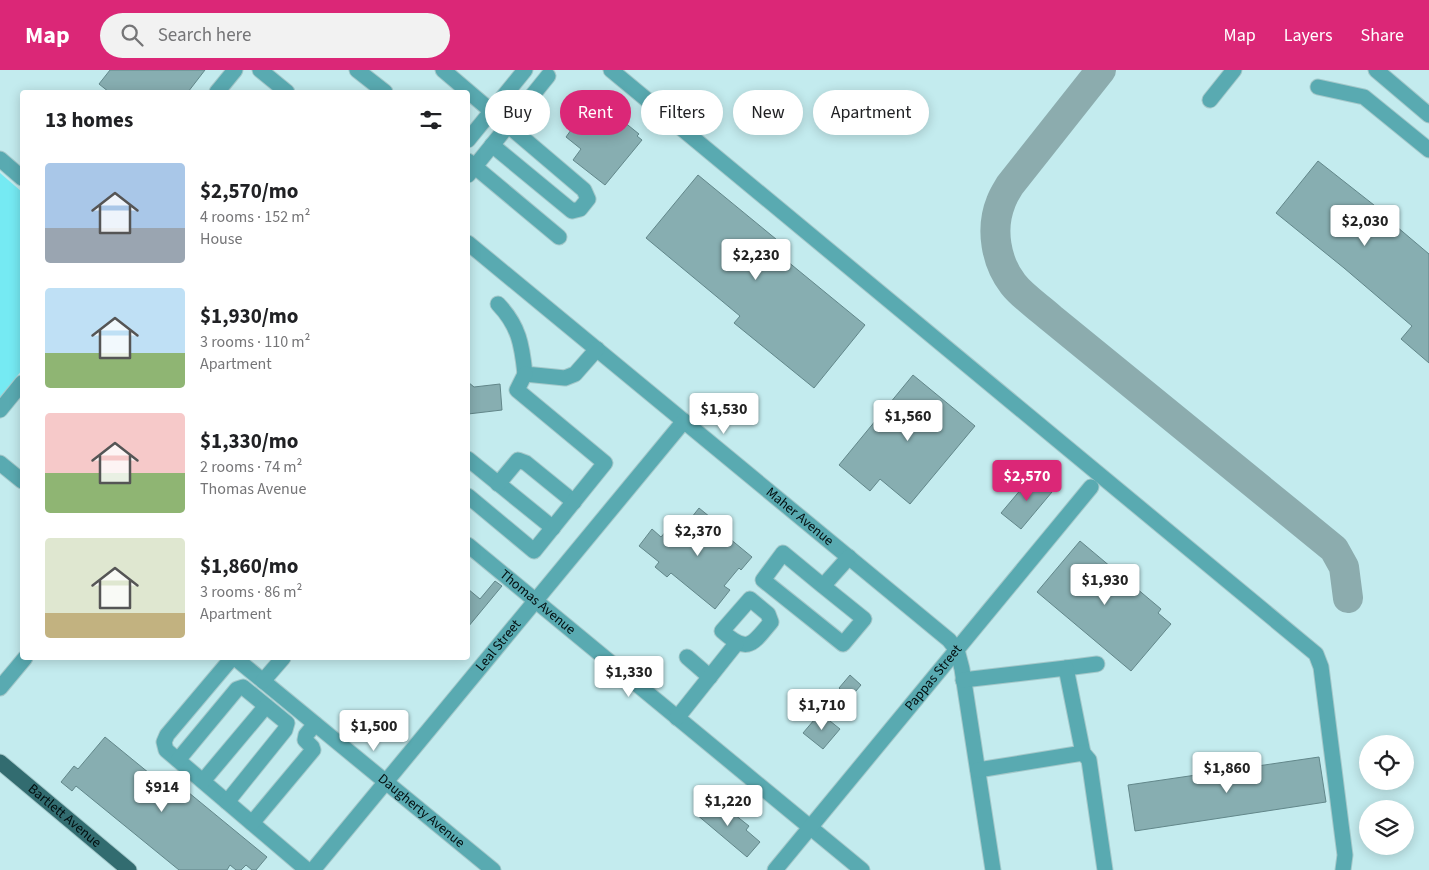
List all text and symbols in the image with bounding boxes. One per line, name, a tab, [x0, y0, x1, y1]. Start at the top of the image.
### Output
search box	[100, 13, 450, 58]
text: Map	[25, 18, 70, 53]
icon: search	[118, 21, 146, 49]
text: Search here	[158, 22, 251, 49]
text: Map	[1224, 23, 1256, 48]
text: Layers	[1284, 23, 1333, 48]
text: Share	[1361, 23, 1404, 48]
chip: Buy	[485, 90, 550, 135]
chip: Rent	[560, 90, 631, 135]
chip: Filters	[641, 90, 723, 135]
chip: New	[733, 90, 803, 135]
chip: Apartment	[813, 90, 929, 135]
text: 13 homes	[45, 105, 133, 135]
icon: filters	[417, 106, 445, 134]
text: $2,570/mo	[200, 176, 299, 206]
icon: home	[85, 183, 145, 243]
pin: $2,030	[1324, 204, 1406, 247]
text: 4 rooms · 152 m²	[200, 206, 310, 228]
text: $2,030	[1341, 210, 1389, 232]
text: House	[200, 228, 242, 250]
pin: $2,230	[715, 238, 797, 281]
text: $2,230	[732, 244, 780, 266]
text: $1,930/mo	[200, 301, 299, 331]
icon: home	[85, 308, 145, 368]
text: 3 rooms · 110 m²	[200, 331, 310, 353]
text: Apartment	[200, 353, 272, 375]
pin: $1,530	[683, 392, 765, 435]
text: $1,530	[700, 398, 748, 420]
pin: $1,560	[867, 400, 949, 442]
text: $1,560	[884, 405, 932, 427]
text: $1,330/mo	[200, 426, 299, 456]
icon: home	[85, 433, 145, 493]
text: 2 rooms · 74 m²	[200, 456, 302, 478]
pin: $2,570	[986, 460, 1068, 502]
text: $2,570	[1003, 465, 1051, 487]
text: Thomas Avenue	[200, 478, 307, 500]
street label: Maher Avenue	[761, 483, 838, 551]
pin: $2,370	[657, 514, 739, 557]
text: $2,370	[674, 520, 722, 542]
text: $1,860/mo	[200, 551, 299, 581]
icon: home	[85, 558, 145, 618]
pin: $1,930	[1064, 564, 1146, 606]
street label: Thomas Avenue	[495, 565, 580, 640]
text: $1,930	[1081, 569, 1129, 591]
text: 3 rooms · 86 m²	[200, 581, 302, 603]
text: Apartment	[200, 603, 272, 625]
street label: Leal Street	[471, 615, 526, 676]
street label: Pappas Street	[900, 640, 967, 715]
pin: $1,330	[588, 656, 670, 698]
text: $1,330	[605, 661, 653, 683]
pin: $1,710	[781, 688, 863, 731]
text: $1,710	[798, 694, 846, 716]
pin: $1,500	[333, 710, 415, 752]
text: $1,500	[350, 715, 398, 737]
map controls	[1359, 735, 1414, 855]
button: locate	[1359, 735, 1414, 790]
pin: $1,860	[1186, 752, 1268, 794]
text: $1,860	[1203, 757, 1251, 779]
street label: Daugherty Avenue	[373, 769, 469, 853]
pin: $914	[132, 770, 192, 813]
text: $914	[145, 776, 179, 798]
street label: Bartlett Avenue	[23, 779, 106, 853]
pin: $1,220	[687, 784, 769, 827]
text: $1,220	[704, 790, 752, 812]
button: layers	[1359, 800, 1414, 855]

